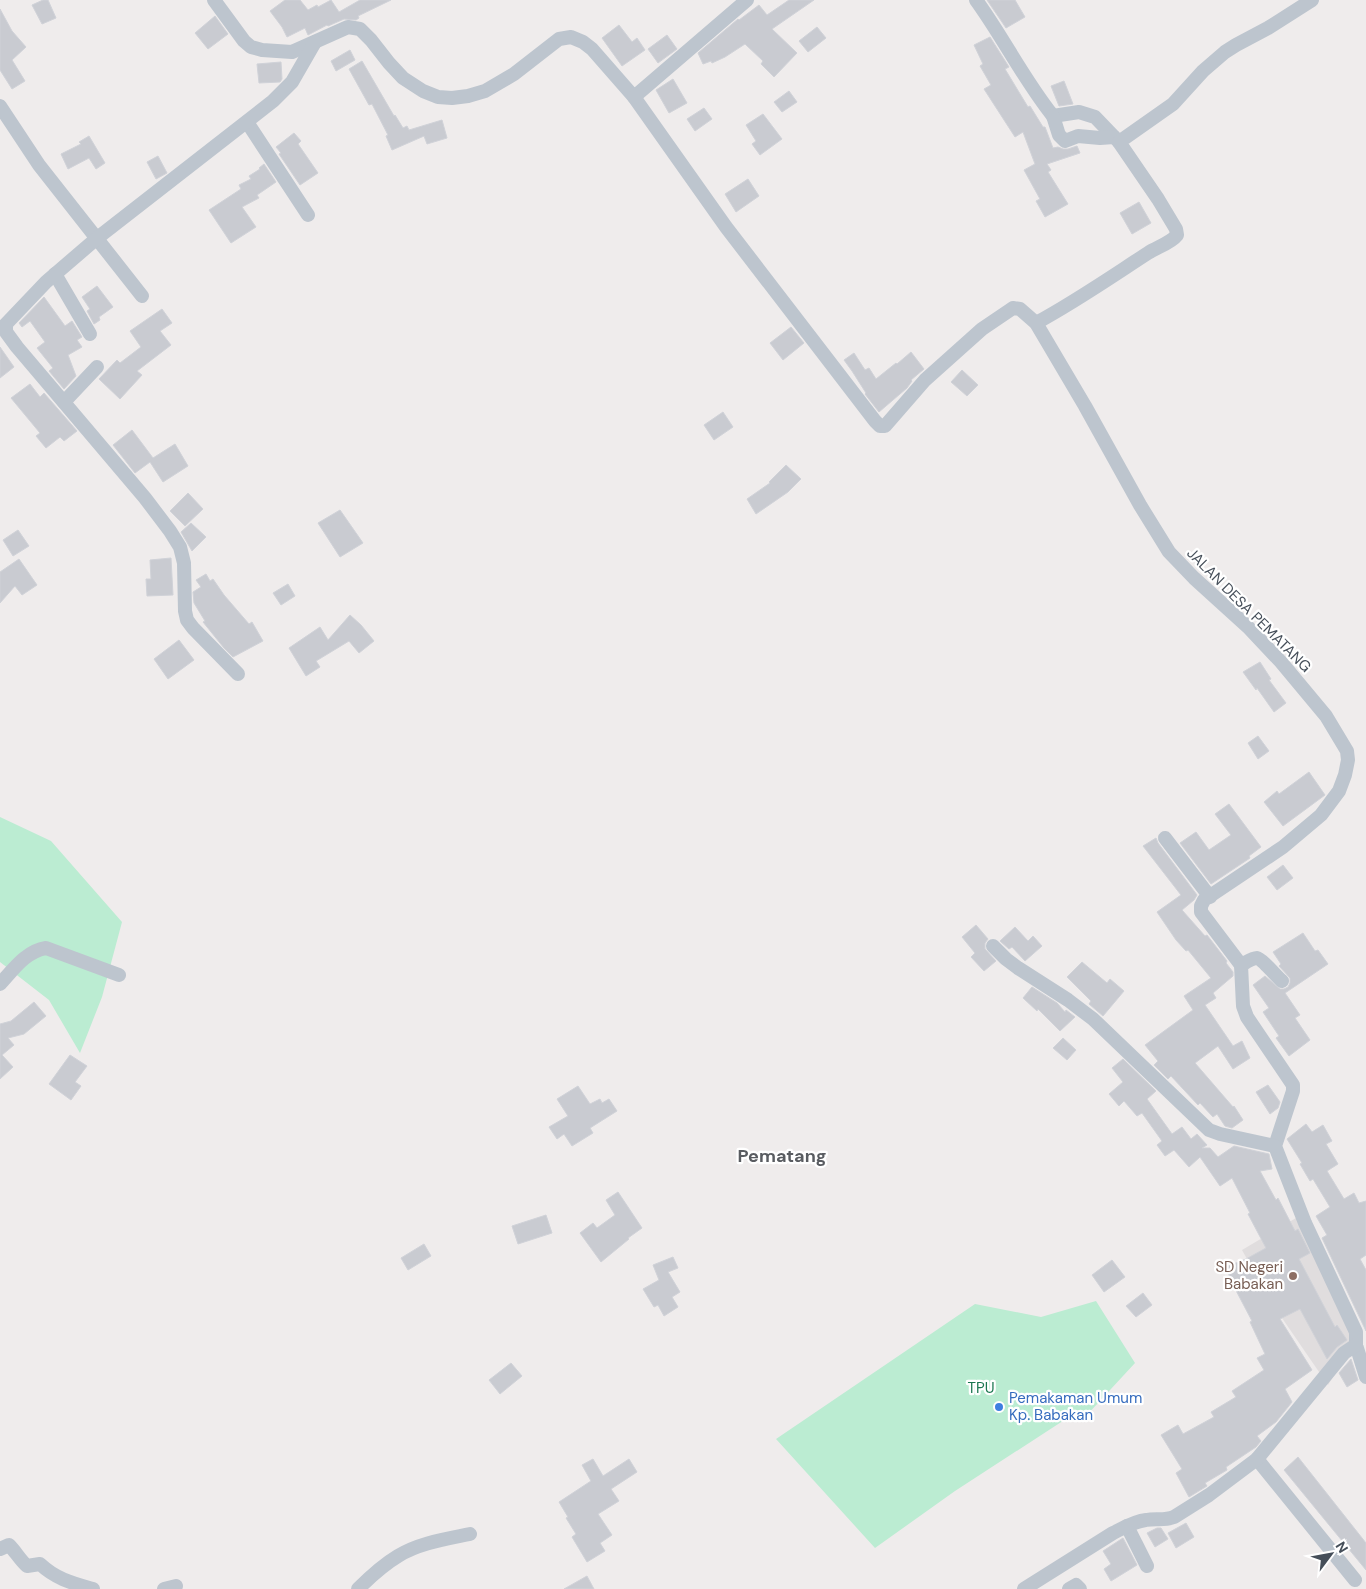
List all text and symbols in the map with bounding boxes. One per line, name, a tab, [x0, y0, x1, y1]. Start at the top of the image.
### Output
street label: JALAN DESA PEMATANG	[1182, 543, 1316, 677]
district label: Pematang	[738, 1144, 827, 1168]
place label: SD Negeri Babakan	[1215, 1257, 1283, 1294]
marker: SD Negeri Babakan	[1287, 1270, 1299, 1282]
park label: TPU	[968, 1378, 994, 1398]
place label: Pemakaman Umum Kp. Babakan	[1009, 1388, 1142, 1425]
marker: Pemakaman Umum Kp. Babakan	[993, 1401, 1005, 1413]
north arrow	[1306, 1529, 1356, 1579]
text: N	[1332, 1538, 1352, 1556]

